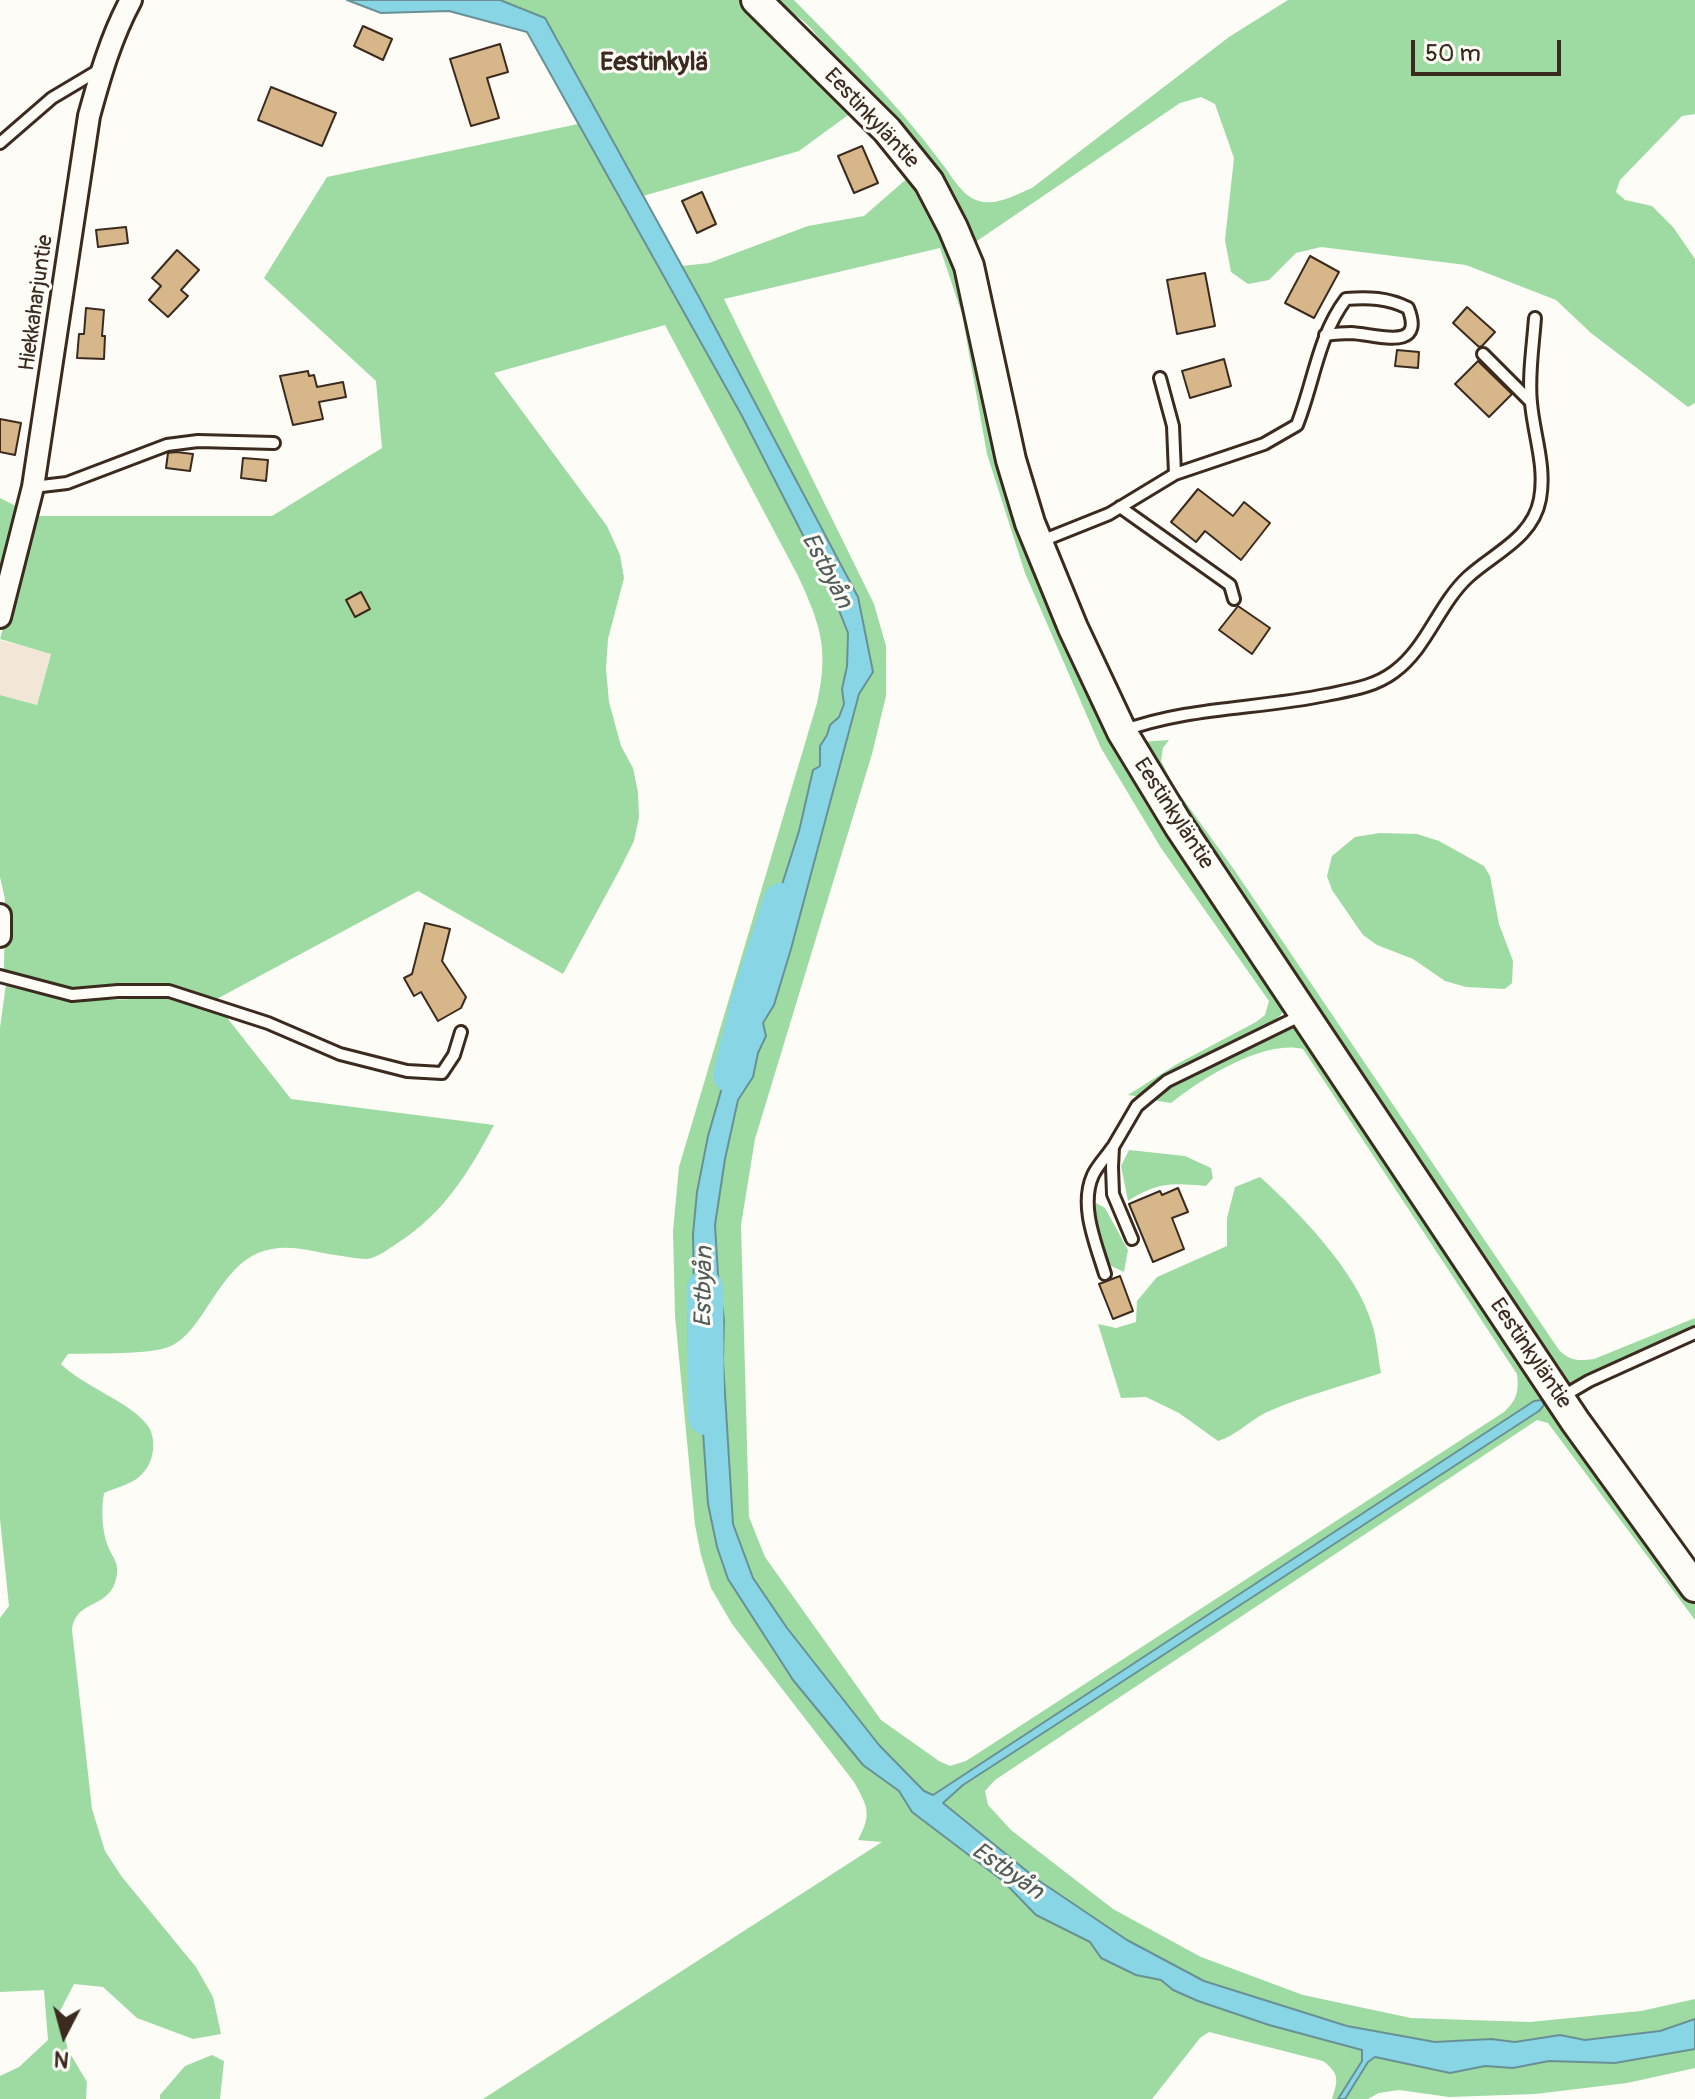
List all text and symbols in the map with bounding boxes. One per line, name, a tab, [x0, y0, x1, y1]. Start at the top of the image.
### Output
scale bar	[1415, 24, 1565, 74]
text: 50 m	[1425, 39, 1481, 68]
district label: Eestinkylä	[600, 47, 708, 79]
street label: Eestinkyläntie	[818, 63, 924, 175]
street label: Hiekkaharjuntie	[14, 233, 60, 373]
water label: Estbyån	[794, 529, 858, 613]
street label: Eestinkyläntie	[1127, 753, 1219, 875]
water label: Estbyån	[690, 1246, 720, 1328]
street label: Eestinkyläntie	[1483, 1294, 1577, 1414]
water label: Estbyån	[966, 1837, 1048, 1907]
north arrow	[24, 1995, 104, 2075]
text: N	[53, 2044, 70, 2074]

